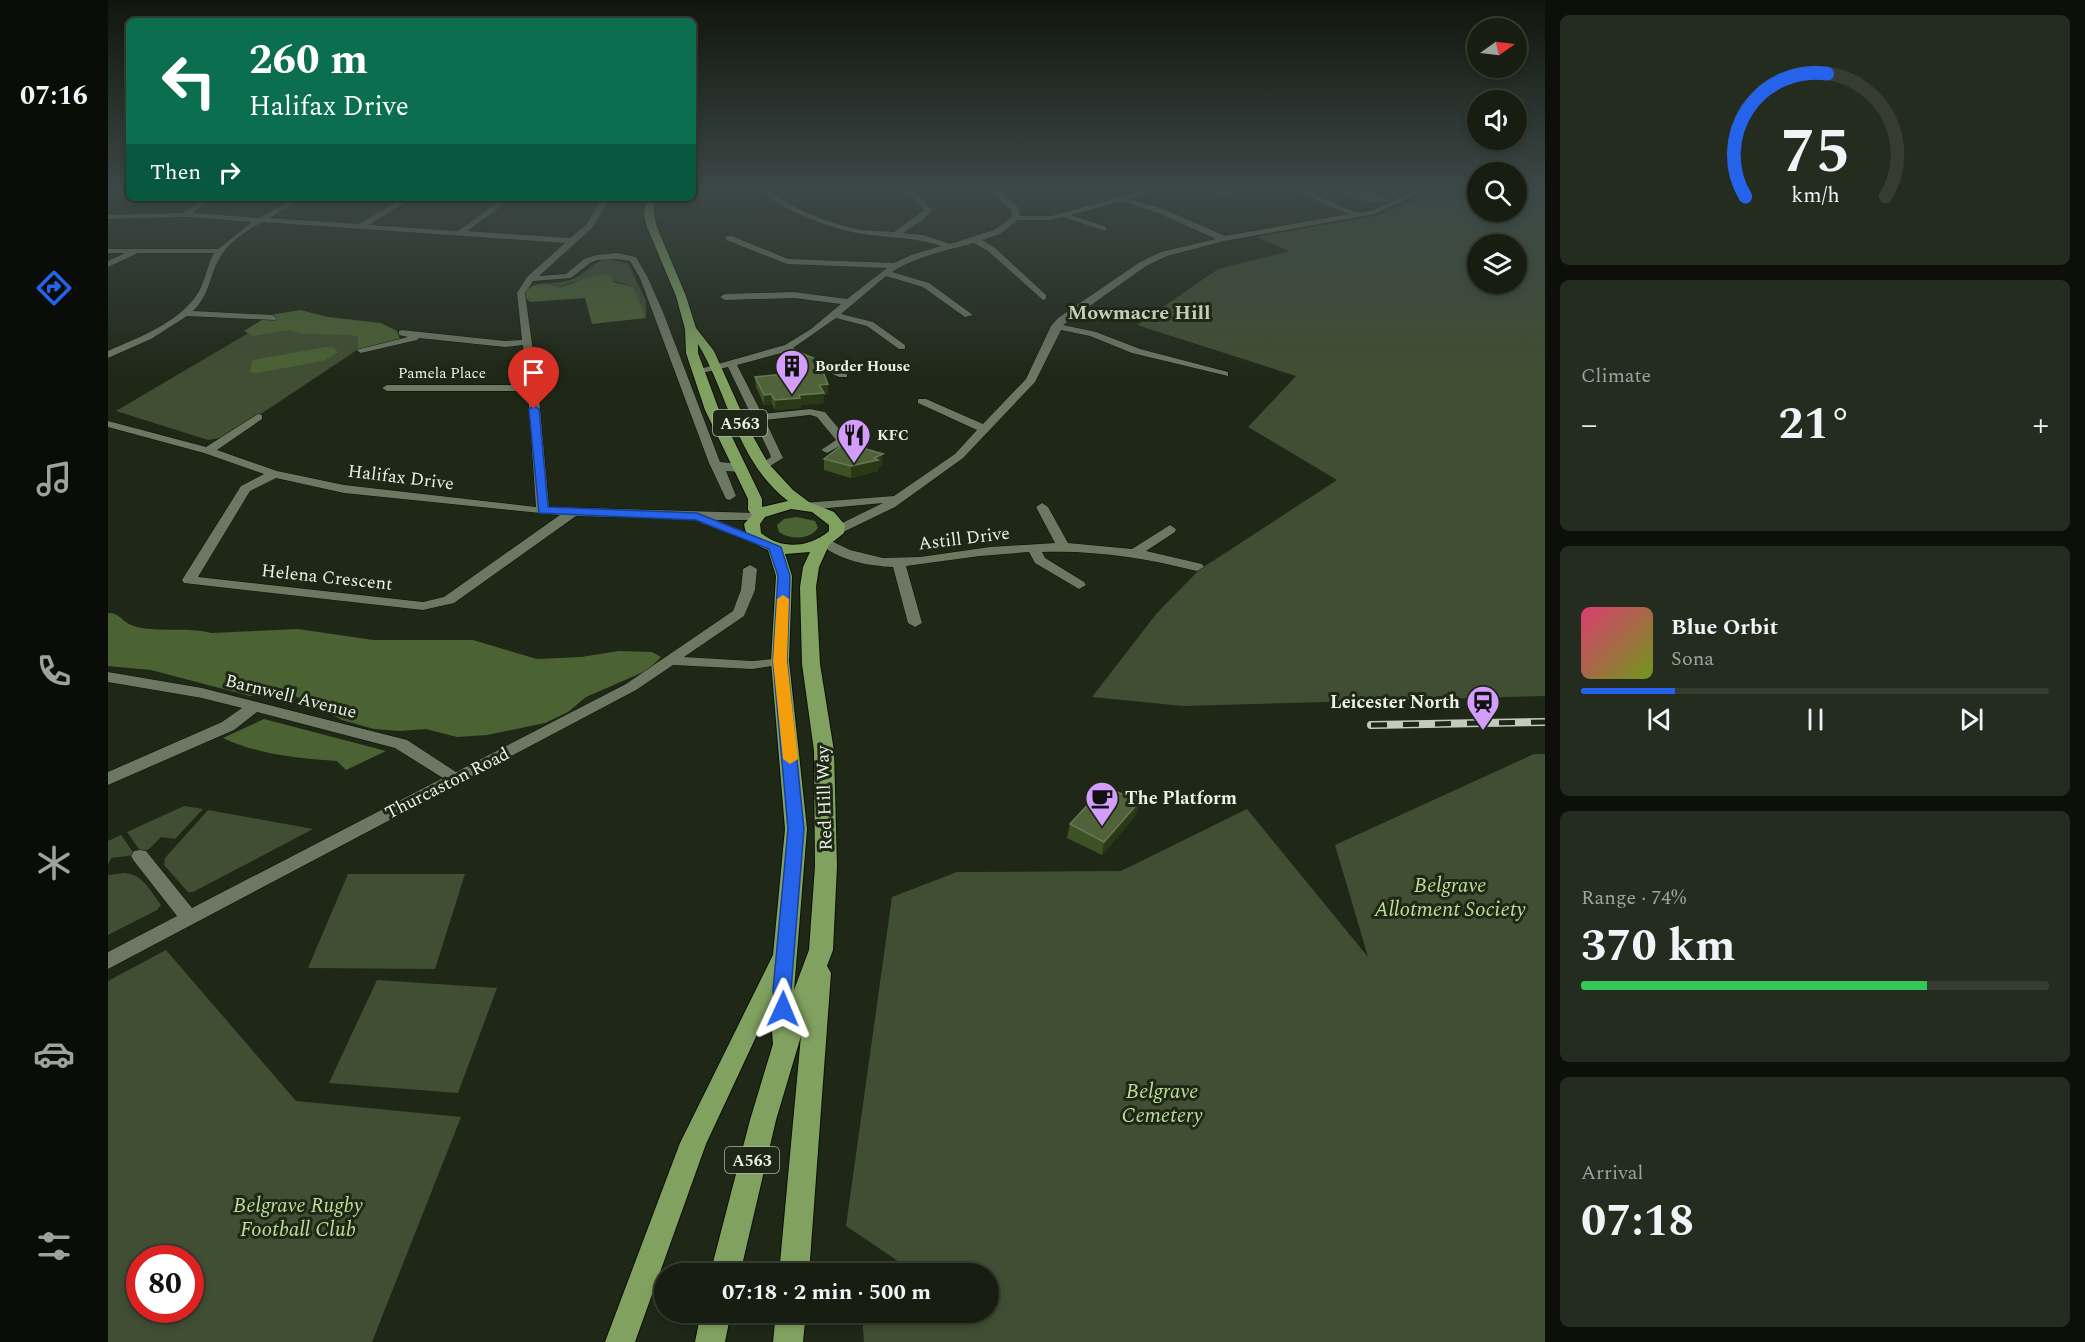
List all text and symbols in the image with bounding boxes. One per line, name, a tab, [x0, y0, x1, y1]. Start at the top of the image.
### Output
north arrow	[1467, 18, 1527, 78]
map controls	[1467, 18, 1527, 294]
text: 260 m	[249, 29, 368, 92]
icon: left	[150, 42, 228, 120]
text: 07:16	[20, 75, 88, 117]
text: Halifax Drive	[249, 86, 409, 128]
button: sound	[1467, 90, 1527, 150]
text: 75	[1780, 105, 1850, 200]
text: Then	[150, 156, 201, 189]
icon: right	[213, 156, 246, 189]
button: search	[1467, 162, 1527, 222]
text: km/h	[1791, 180, 1839, 213]
button: layers	[1467, 234, 1527, 294]
icon: directions	[33, 267, 75, 309]
district label: Mowmacre Hill	[1067, 298, 1211, 328]
pin	[508, 347, 559, 409]
building icon: Border House	[774, 348, 810, 395]
place label: Border House	[815, 355, 910, 378]
icon: arrive	[517, 356, 550, 389]
text: Climate	[1581, 361, 1651, 391]
street label: Pamela Place	[398, 362, 486, 385]
text: 21°	[1779, 390, 1852, 459]
text: −	[1581, 400, 1598, 450]
text: +	[2033, 400, 2049, 450]
road number: A563	[713, 410, 767, 436]
restaurant icon: KFC	[836, 417, 872, 464]
place label: KFC	[877, 424, 909, 447]
icon: music	[33, 458, 75, 500]
street label: Halifax Drive	[346, 458, 455, 497]
street label: Astill Drive	[917, 519, 1011, 558]
street label: Helena Crescent	[260, 557, 394, 598]
text: Blue Orbit	[1671, 611, 1778, 644]
text: Sona	[1671, 644, 1714, 674]
icon: phone	[33, 650, 75, 692]
street label: Barnwell Avenue	[222, 667, 360, 726]
station icon: Leicester North	[1465, 684, 1501, 731]
place label: Leicester North	[1330, 689, 1460, 716]
icon: previous	[1643, 703, 1676, 736]
icon: pause	[1799, 703, 1832, 736]
icon: next	[1955, 703, 1988, 736]
street label: Thurcaston Road	[380, 740, 514, 826]
street label: Red Hill Way	[809, 744, 840, 851]
cafe icon: The Platform	[1084, 780, 1120, 827]
place label: The Platform	[1125, 785, 1237, 812]
icon: climate	[33, 842, 75, 884]
park label: Belgrave Allotment Society	[1373, 870, 1526, 926]
text: Range · 74%	[1581, 883, 1686, 913]
text: 370 km	[1581, 912, 1736, 981]
position arrow	[751, 977, 815, 1041]
icon: car	[33, 1033, 75, 1075]
park label: Belgrave Cemetery	[1121, 1076, 1203, 1132]
road number: A563	[725, 1147, 779, 1173]
text: Arrival	[1581, 1158, 1643, 1188]
text: 07:18	[1581, 1187, 1694, 1256]
park label: Belgrave Rugby Football Club	[233, 1190, 364, 1246]
icon: filters	[33, 1225, 75, 1267]
speed limit sign: 80	[126, 1245, 204, 1323]
text: 07:18 · 2 min · 500 m	[722, 1276, 931, 1309]

